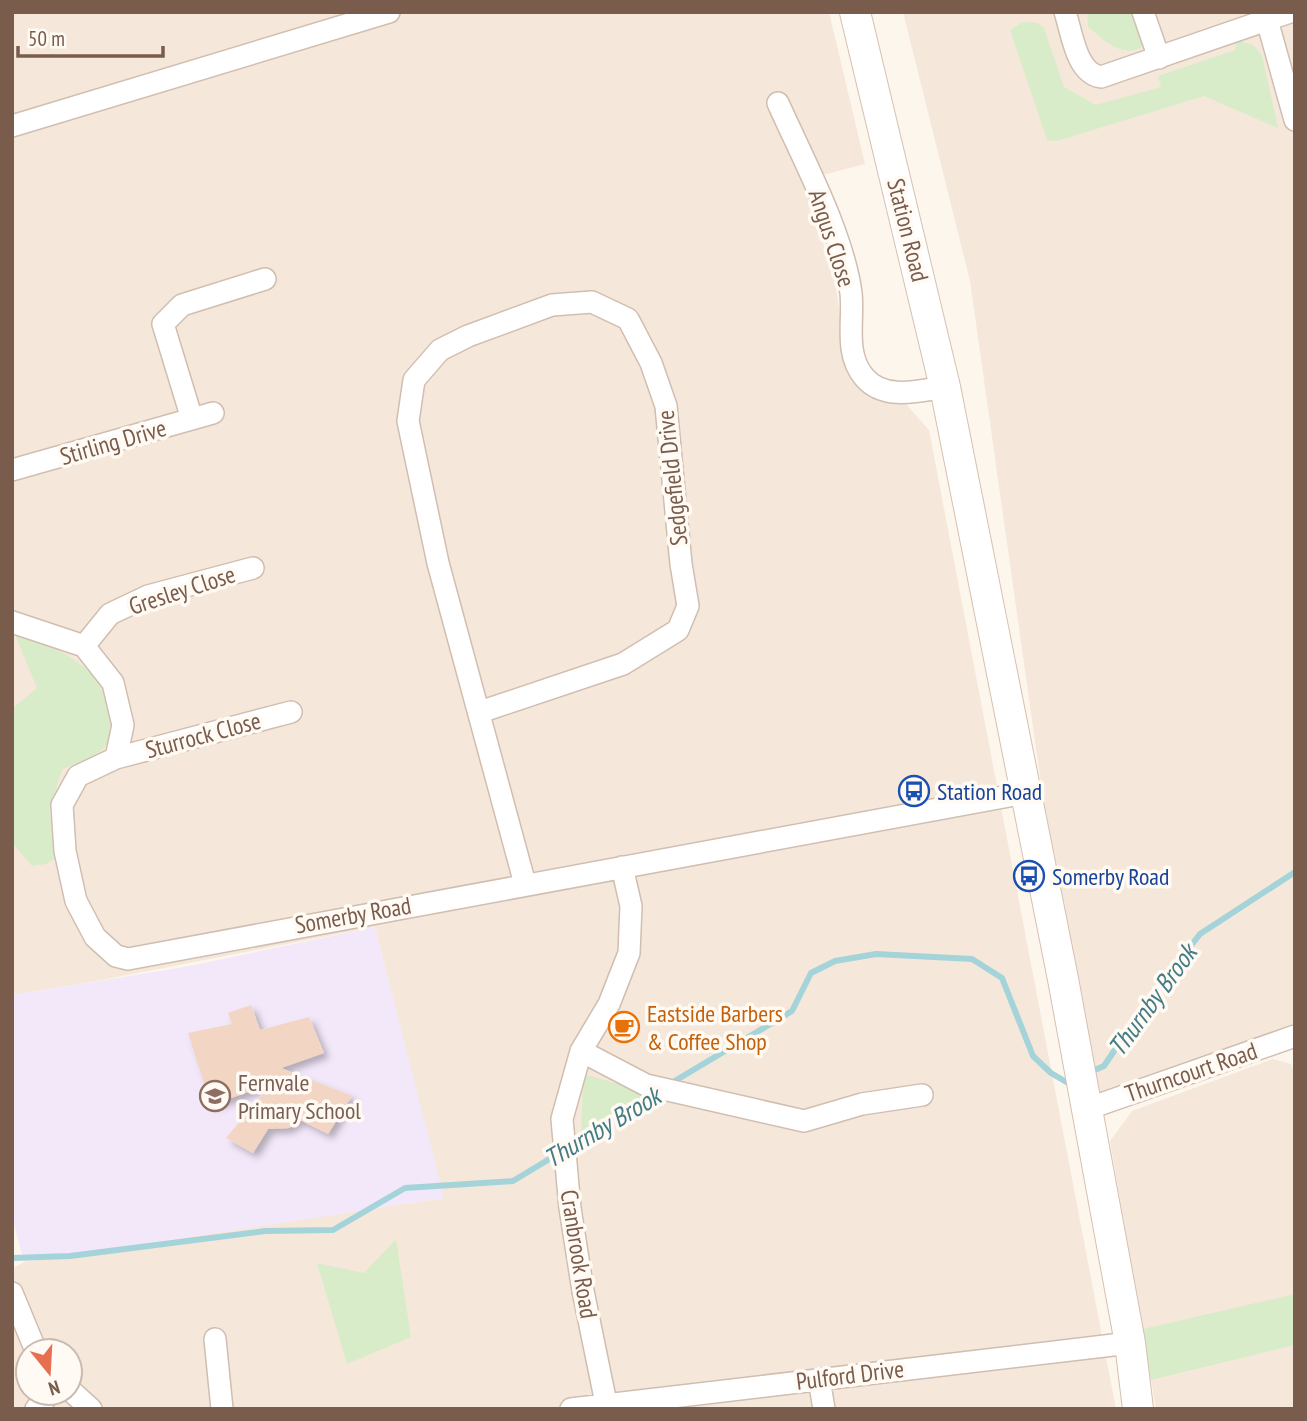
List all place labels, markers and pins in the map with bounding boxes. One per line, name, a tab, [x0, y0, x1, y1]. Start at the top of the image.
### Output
bus stop icon: Station Road	[897, 774, 931, 808]
place label: Station Road	[937, 776, 1042, 807]
bus stop icon: Somerby Road	[1012, 859, 1046, 893]
place label: Somerby Road	[1052, 861, 1169, 892]
place label: Eastside Barbers & Coffee Shop	[647, 998, 783, 1057]
cafe icon: Eastside Barbers & Coffee Shop	[607, 1010, 641, 1044]
place label: Fernvale Primary School	[238, 1067, 361, 1126]
school or university icon: Fernvale Primary School	[198, 1079, 232, 1113]

